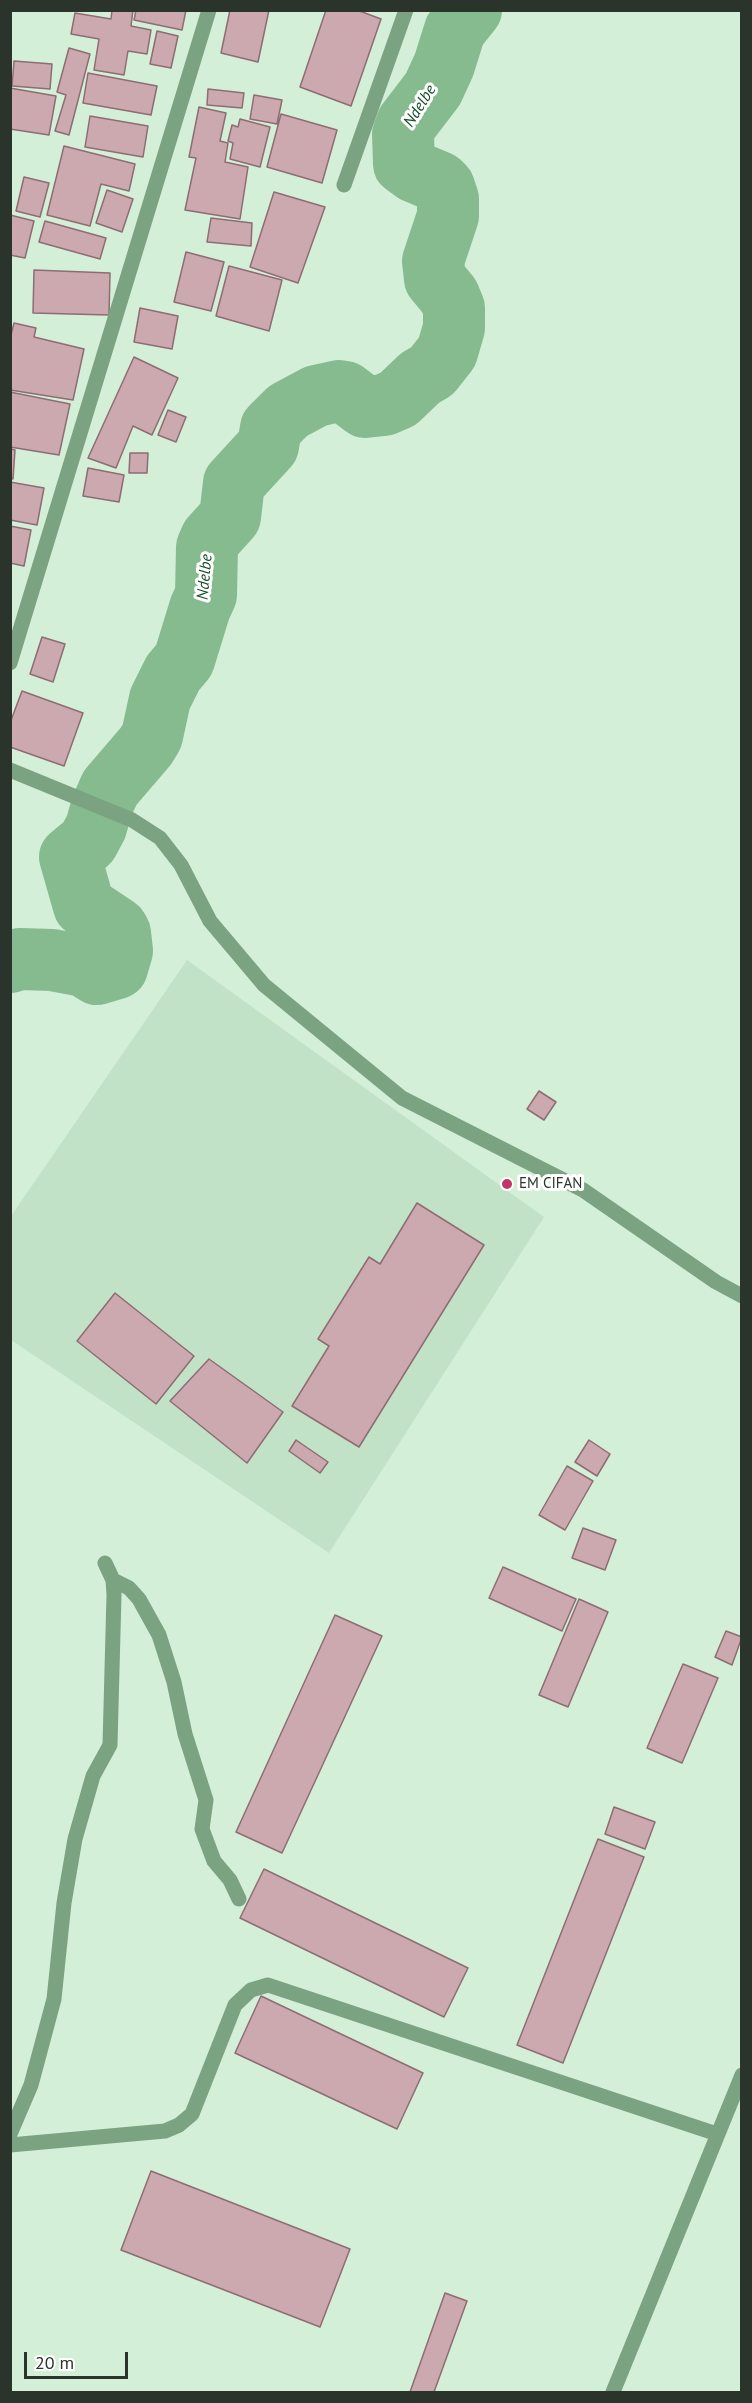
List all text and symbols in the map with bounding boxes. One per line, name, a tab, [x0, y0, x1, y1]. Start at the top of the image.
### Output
water label: Ndelbe	[400, 81, 440, 131]
water label: Ndelbe	[193, 553, 217, 601]
place label: EM CIFAN	[519, 1175, 582, 1193]
marker: EM CIFAN	[500, 1177, 514, 1191]
scale bar	[27, 2340, 130, 2378]
text: 20 m	[35, 2351, 74, 2374]

